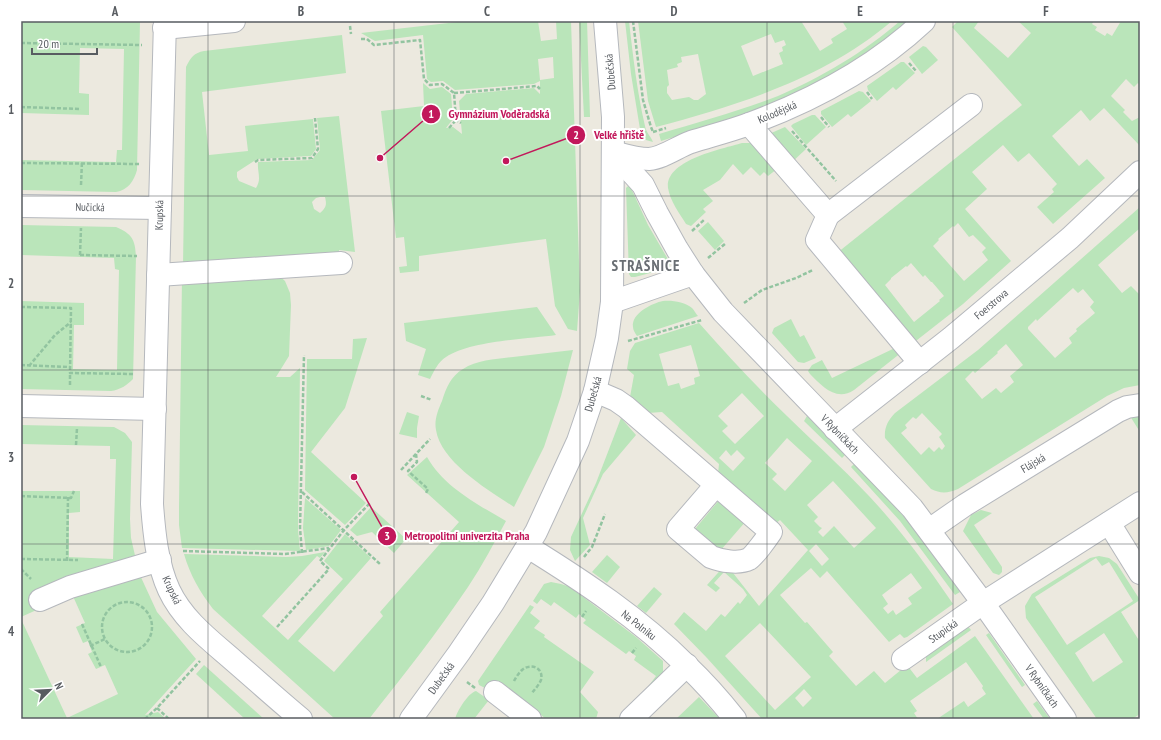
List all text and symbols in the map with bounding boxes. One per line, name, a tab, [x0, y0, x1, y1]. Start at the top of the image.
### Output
text: A	[111, 3, 119, 20]
text: B	[298, 3, 304, 20]
text: C	[484, 3, 490, 20]
text: D	[671, 3, 678, 20]
text: E	[857, 3, 863, 20]
text: F	[1043, 3, 1049, 20]
scale bar	[32, 30, 97, 56]
text: 20 m	[38, 36, 59, 51]
street label: Dubečská	[601, 53, 619, 91]
street label: Kolodějská	[755, 98, 799, 126]
text: 1	[8, 101, 14, 118]
callout: Gymnázium Voděradská	[421, 102, 558, 126]
text: 1	[428, 106, 434, 121]
text: Gymnázium Voděradská	[449, 106, 549, 121]
callout: Velké hřiště	[566, 123, 652, 147]
text: 2	[573, 127, 579, 142]
text: Velké hřiště	[593, 127, 644, 142]
street label: Nučická	[75, 200, 105, 214]
street label: Krupská	[152, 200, 166, 230]
district label: STRAŠNICE	[612, 256, 680, 275]
text: 2	[8, 275, 14, 292]
street label: Foerstrova	[971, 286, 1011, 322]
street label: Dubečská	[581, 375, 605, 413]
street label: V Rybníčkách	[817, 411, 862, 457]
text: 3	[8, 449, 14, 466]
street label: Flájská	[1018, 450, 1048, 476]
callout: Metropolitní univerzita Praha	[377, 524, 538, 548]
text: 3	[384, 528, 390, 543]
text: Metropolitní univerzita Praha	[404, 528, 530, 543]
street label: Krupská	[159, 573, 185, 607]
street label: Na Polníku	[619, 607, 660, 643]
street label: Stupická	[926, 616, 960, 646]
text: 4	[8, 623, 15, 640]
street label: Dubečská	[425, 659, 457, 697]
street label: V Rybníčkách	[1021, 661, 1062, 710]
north arrow	[30, 670, 70, 710]
text: N	[52, 680, 67, 692]

